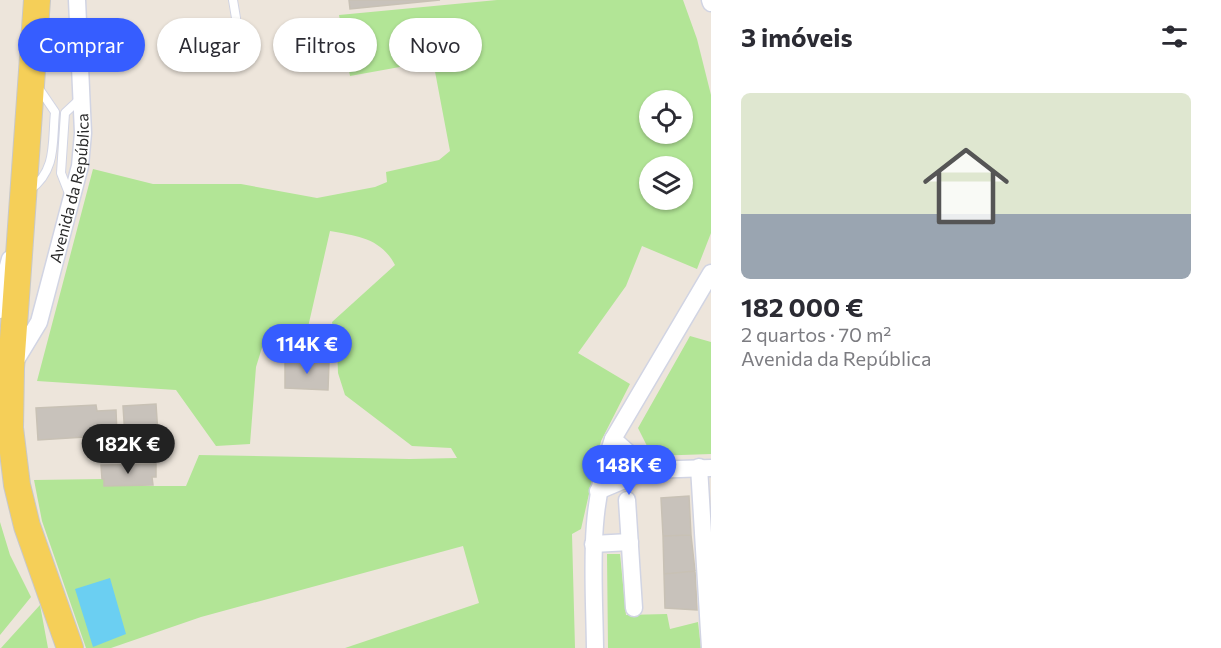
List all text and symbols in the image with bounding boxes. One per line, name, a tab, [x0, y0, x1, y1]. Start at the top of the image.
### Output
chip: Comprar	[18, 18, 145, 72]
chip: Alugar	[157, 18, 261, 72]
chip: Filtros	[273, 18, 377, 72]
chip: Novo	[389, 18, 482, 72]
icon: filters	[1158, 20, 1191, 53]
text: 3 imóveis	[741, 21, 853, 52]
map controls	[639, 90, 693, 210]
button: locate	[639, 90, 693, 144]
street label: Avenida da República	[45, 113, 92, 265]
icon: home	[912, 132, 1020, 240]
button: layers	[639, 156, 693, 210]
text: 182 000 €	[741, 291, 864, 322]
text: 2 quartos · 70 m²	[741, 322, 891, 346]
pin: 114K €	[258, 324, 356, 375]
text: 114K €	[276, 331, 338, 355]
text: Avenida da República	[741, 346, 931, 370]
pin: 182K €	[79, 424, 177, 475]
text: 182K €	[96, 431, 160, 455]
pin: 148K €	[580, 445, 678, 496]
text: 148K €	[596, 452, 662, 476]

